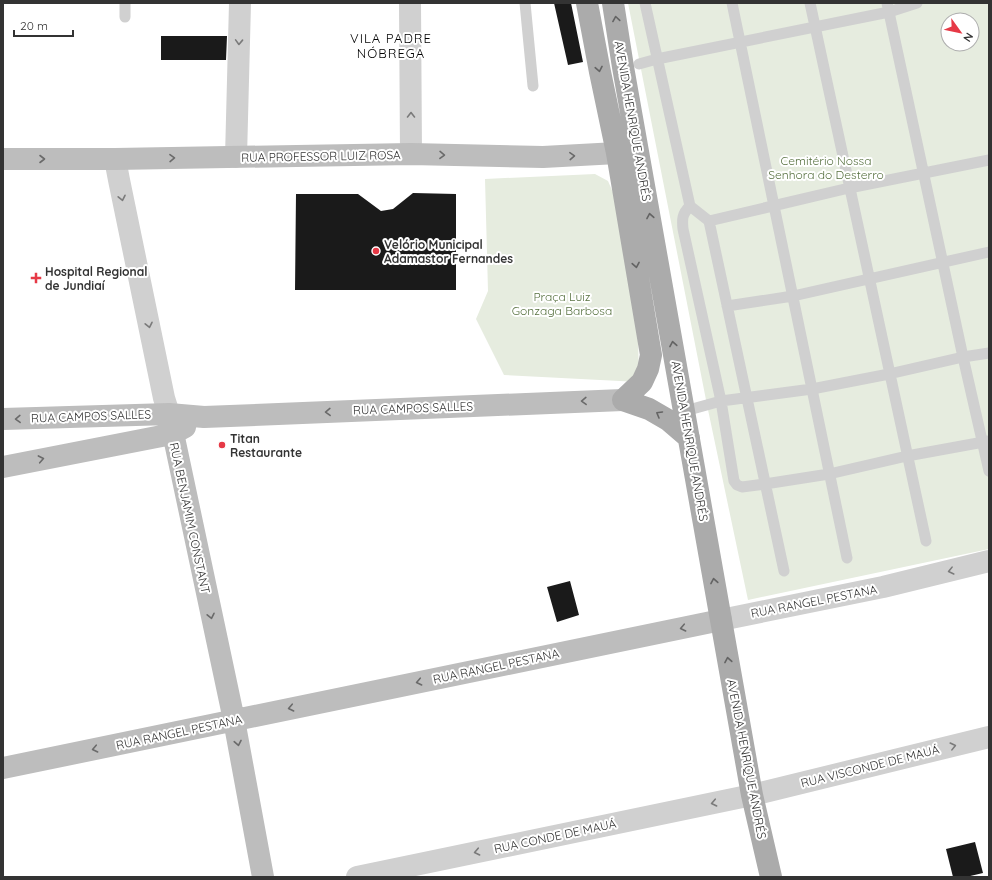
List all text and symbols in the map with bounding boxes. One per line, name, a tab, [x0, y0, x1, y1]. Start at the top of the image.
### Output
scale bar	[14, 12, 73, 38]
north arrow	[940, 12, 980, 52]
one-way arrow	[612, 16, 621, 22]
text: 20 m	[20, 18, 48, 33]
district label: VILA PADRE NÓBREGA	[350, 30, 432, 61]
text: N	[960, 30, 976, 45]
one-way arrow	[235, 39, 243, 45]
street label: AVENIDA HENRIQUE ANDRÉS	[611, 40, 655, 203]
one-way arrow	[594, 66, 603, 72]
one-way arrow	[407, 112, 415, 118]
street label: RUA PROFESSOR LUIZ ROSA	[241, 147, 401, 165]
one-way arrow	[439, 151, 445, 159]
one-way arrow	[569, 151, 575, 160]
park label: Cemitério Nossa Senhora do Desterro	[768, 153, 884, 182]
one-way arrow	[169, 154, 175, 163]
one-way arrow	[39, 155, 45, 163]
one-way arrow	[118, 195, 126, 201]
one-way arrow	[646, 213, 655, 219]
place label: Velório Municipal Adamastor Fernandes	[384, 237, 513, 266]
marker: Velório Municipal Adamastor Fernandes	[371, 246, 381, 256]
one-way arrow	[631, 262, 640, 268]
place label: Hospital Regional de Jundiaí	[45, 264, 147, 293]
marker: Hospital Regional de Jundiaí	[30, 272, 42, 284]
park label: Praça Luiz Gonzaga Barbosa	[512, 289, 612, 318]
one-way arrow	[144, 322, 152, 328]
one-way arrow	[669, 341, 677, 347]
street label: AVENIDA HENRIQUE ANDRÉS	[668, 360, 712, 523]
one-way arrow	[581, 397, 587, 405]
street label: RUA CAMPOS SALLES	[353, 398, 474, 418]
street label: RUA CAMPOS SALLES	[31, 406, 152, 426]
one-way arrow	[325, 408, 331, 416]
one-way arrow	[656, 412, 663, 419]
one-way arrow	[15, 414, 21, 423]
place label: Titan Restaurante	[230, 431, 302, 460]
marker: Titan Restaurante	[217, 440, 227, 450]
street label: RUA BENJAMIM CONSTANT	[167, 441, 213, 595]
one-way arrow	[38, 456, 44, 464]
one-way arrow	[948, 566, 954, 574]
one-way arrow	[711, 578, 719, 585]
street label: RUA RANGEL PESTANA	[750, 581, 879, 621]
one-way arrow	[207, 613, 215, 619]
one-way arrow	[680, 623, 686, 631]
street label: RUA RANGEL PESTANA	[432, 645, 561, 687]
one-way arrow	[724, 657, 733, 663]
one-way arrow	[415, 678, 422, 686]
street label: AVENIDA HENRIQUE ANDRÉS	[724, 678, 770, 841]
one-way arrow	[288, 704, 294, 712]
street label: RUA RANGEL PESTANA	[115, 711, 244, 753]
one-way arrow	[233, 740, 242, 747]
street label: RUA VISCONDE DE MAUÁ	[799, 741, 941, 790]
one-way arrow	[949, 742, 956, 751]
one-way arrow	[92, 744, 98, 752]
one-way arrow	[711, 799, 717, 807]
street label: RUA CONDE DE MAUÁ	[493, 816, 618, 856]
one-way arrow	[474, 848, 480, 856]

